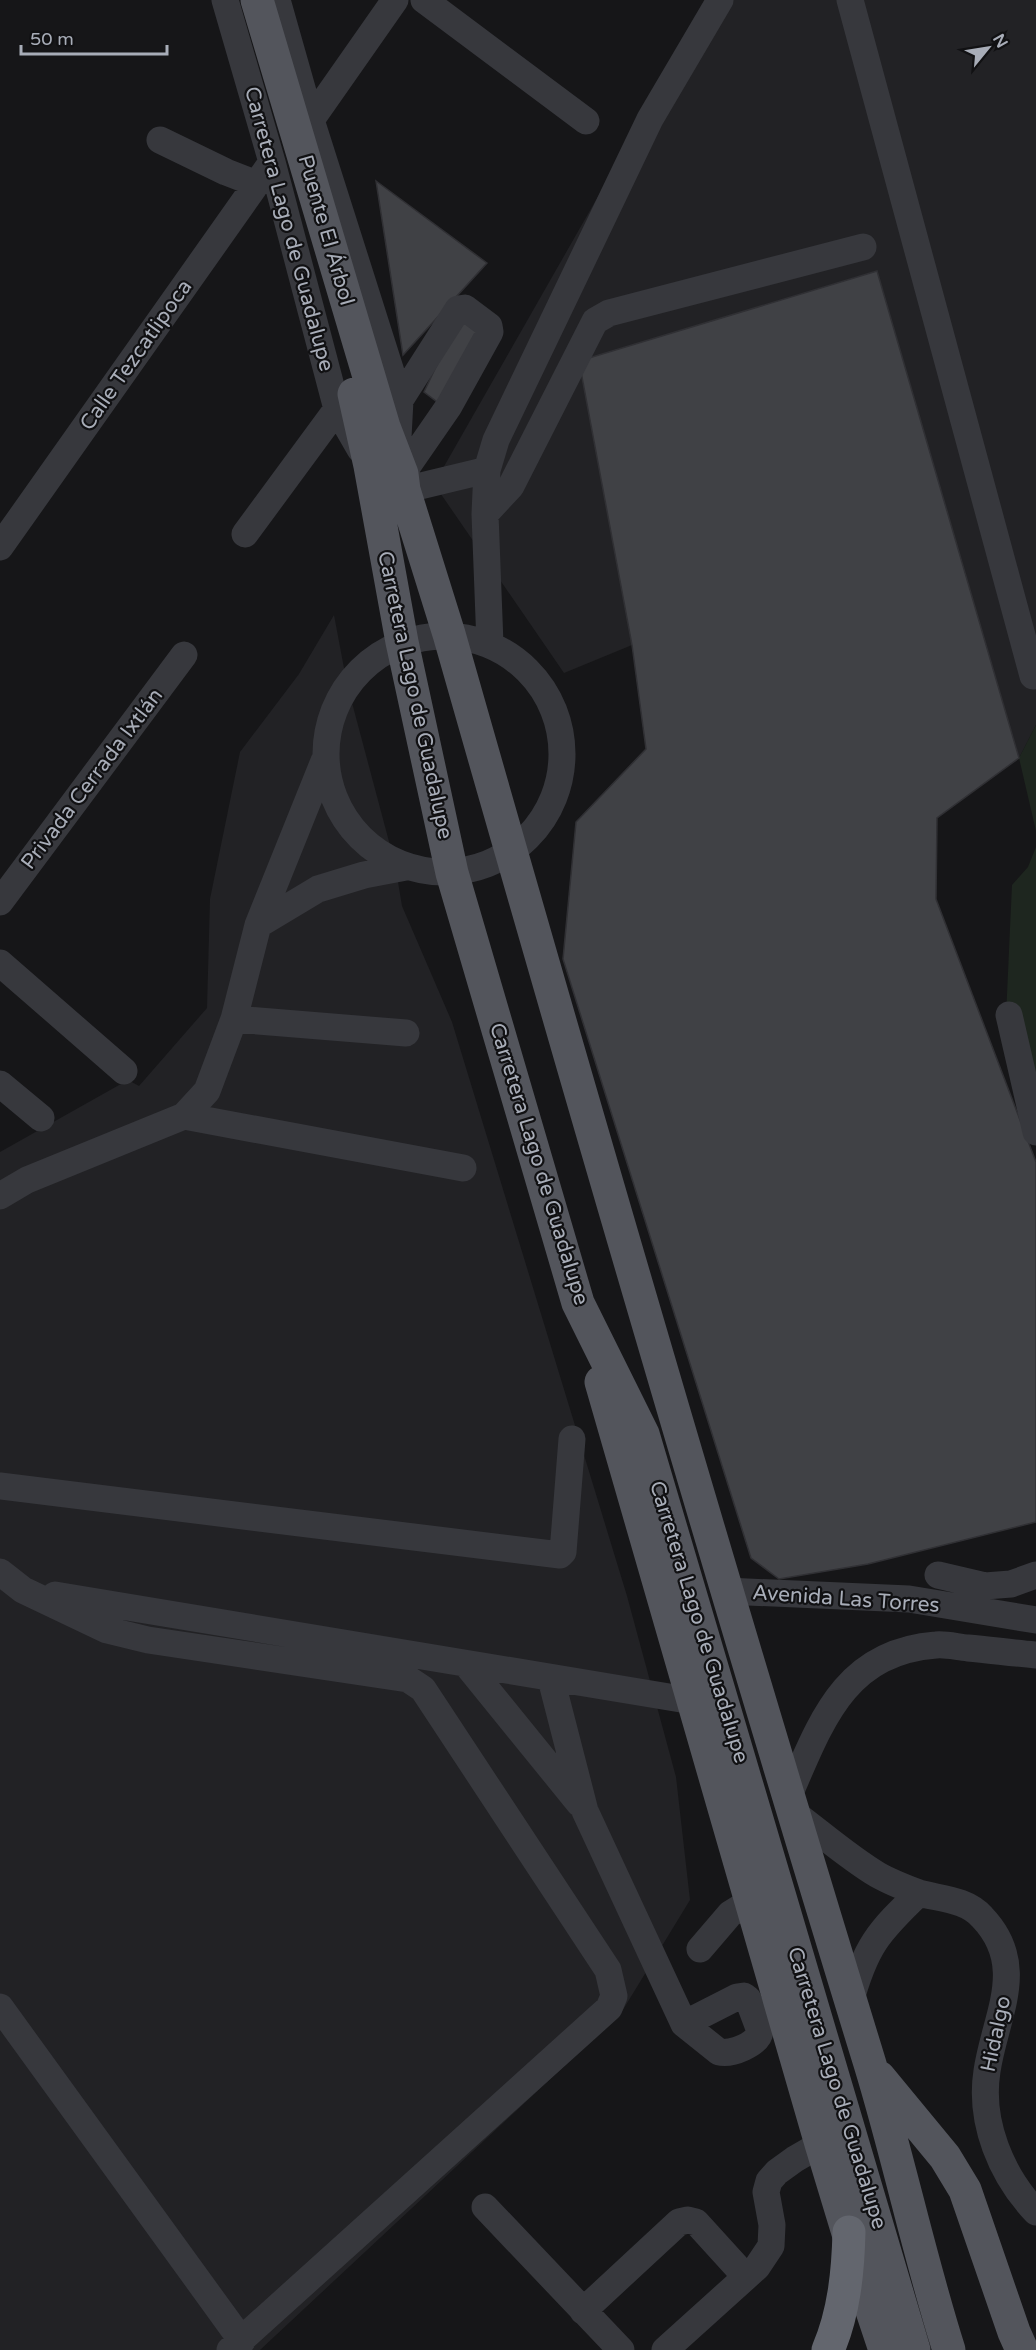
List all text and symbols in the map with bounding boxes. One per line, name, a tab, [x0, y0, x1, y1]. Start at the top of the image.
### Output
scale bar	[21, 18, 166, 56]
north arrow	[958, 18, 1018, 78]
text: 50 m	[30, 28, 74, 50]
text: N	[988, 30, 1012, 52]
street label: Carretera Lago de Guadalupe	[239, 84, 339, 374]
street label: Puente El Árbol	[293, 152, 359, 308]
street label: Calle Tezcatlipoca	[75, 275, 197, 435]
street label: Carretera Lago de Guadalupe	[372, 549, 458, 841]
street label: Privada Cerrada Ixtlán	[16, 684, 168, 874]
street label: Carretera Lago de Guadalupe	[484, 1020, 594, 1308]
street label: Carretera Lago de Guadalupe	[644, 1478, 754, 1766]
street label: Avenida Las Torres	[752, 1580, 940, 1618]
street label: Carretera Lago de Guadalupe	[782, 1944, 892, 2232]
street label: Hidalgo	[976, 1994, 1016, 2074]

